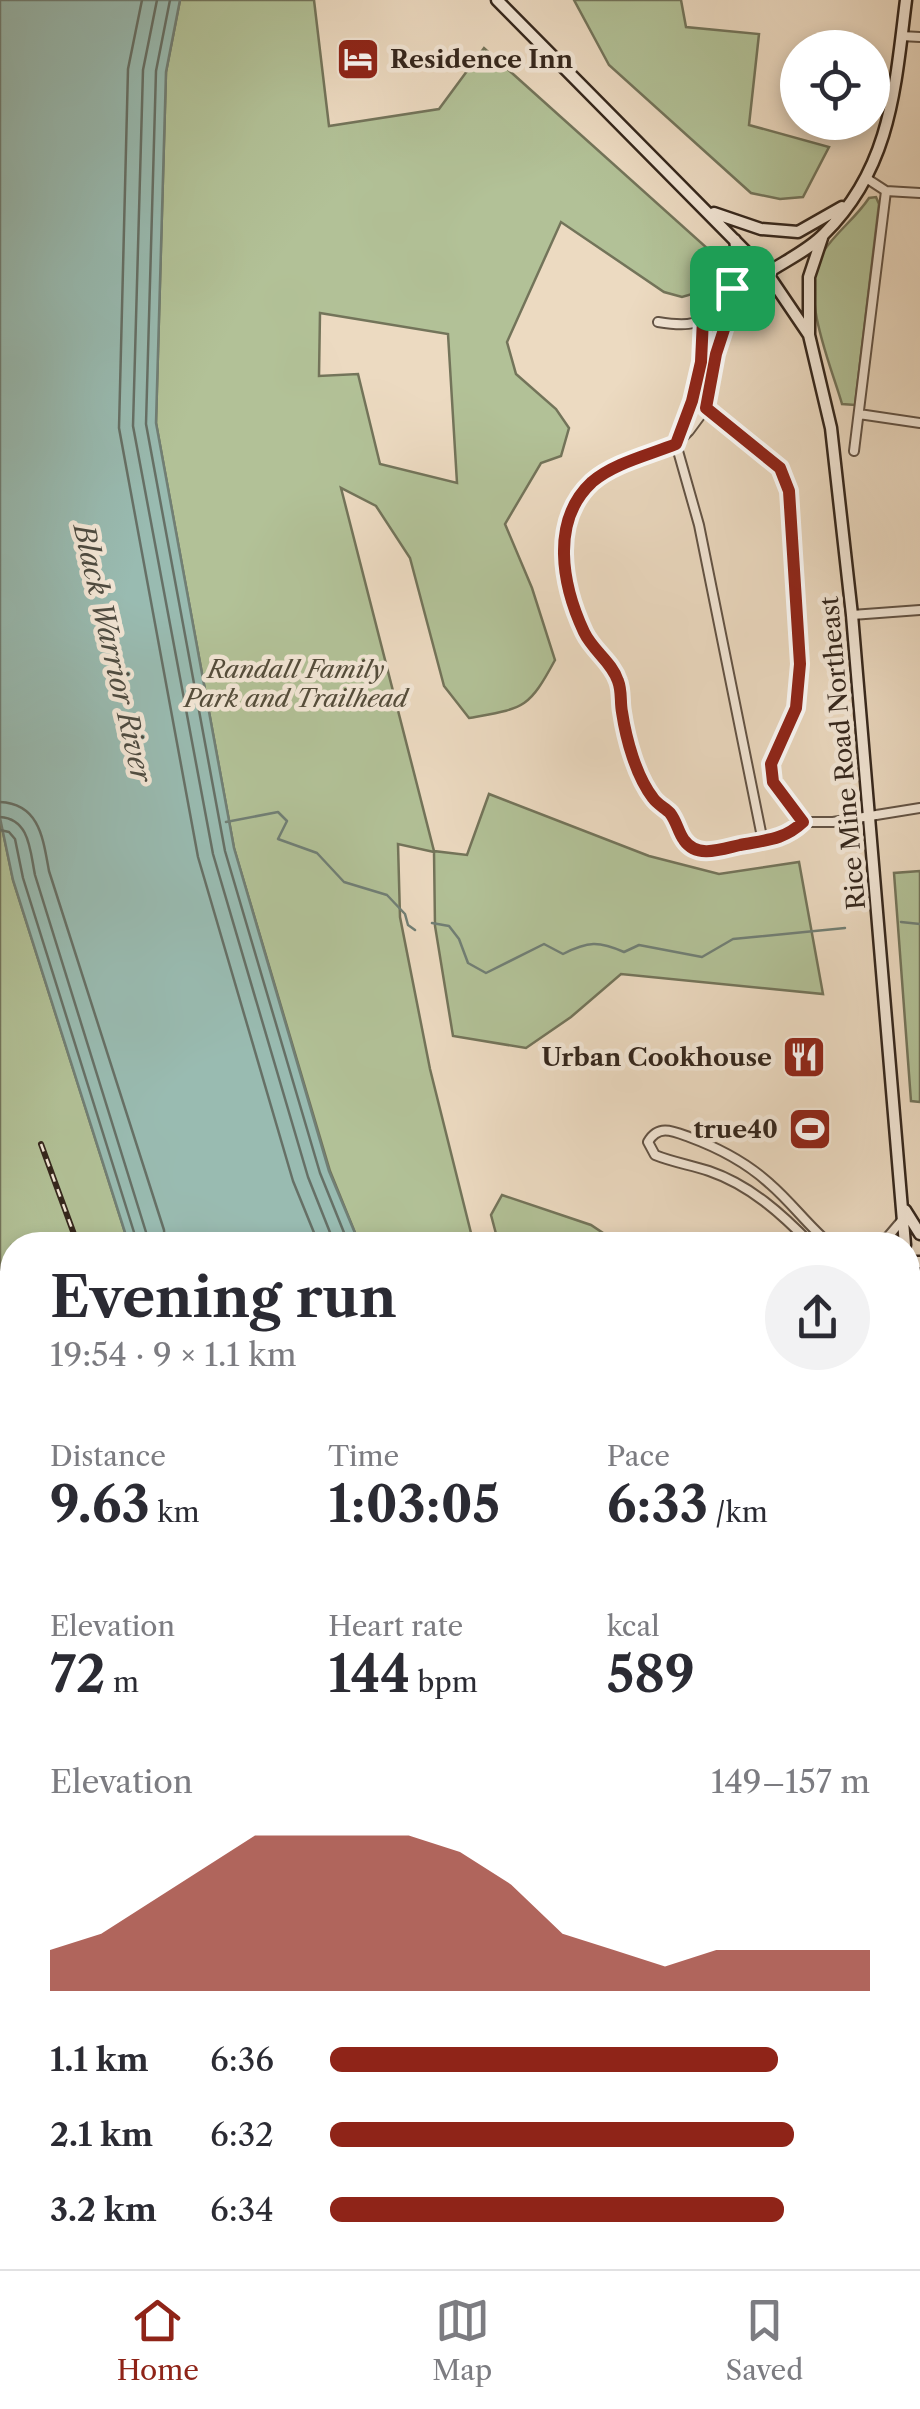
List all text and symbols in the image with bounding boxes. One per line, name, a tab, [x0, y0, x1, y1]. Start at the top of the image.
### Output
map controls	[780, 30, 890, 140]
button: locate	[780, 30, 890, 140]
hotel icon: Residence Inn	[335, 36, 381, 82]
place label: Residence Inn	[390, 44, 573, 75]
pin	[690, 246, 775, 331]
icon: arrive	[705, 261, 760, 316]
water label: Black Warrior River	[66, 518, 160, 787]
street label: Rice Mine Road Northeast	[814, 595, 872, 911]
park label: Randall Family Park and Trailhead	[182, 654, 411, 714]
restaurant icon: Urban Cookhouse	[781, 1034, 827, 1080]
place label: Urban Cookhouse	[541, 1042, 772, 1073]
sports icon: true40	[787, 1106, 833, 1152]
place label: true40	[693, 1114, 778, 1145]
text: Evening run	[50, 1264, 397, 1331]
button: share	[765, 1265, 870, 1370]
text: 19:54 · 9 × 1.1 km	[50, 1335, 297, 1374]
text: Distance	[50, 1439, 166, 1473]
text: Time	[328, 1439, 399, 1473]
text: Pace	[607, 1439, 670, 1473]
text: 9.63	[50, 1473, 150, 1535]
text: 1:03:05	[328, 1473, 500, 1535]
text: 6:33	[607, 1473, 708, 1535]
text: km	[150, 1495, 200, 1529]
text: /km	[708, 1495, 768, 1529]
text: Elevation	[50, 1609, 175, 1643]
text: Heart rate	[328, 1609, 463, 1643]
text: kcal	[607, 1609, 660, 1643]
text: 72	[50, 1643, 106, 1705]
text: 144	[328, 1643, 410, 1705]
text: 589	[607, 1643, 695, 1705]
text: m	[106, 1665, 139, 1699]
text: bpm	[410, 1665, 478, 1699]
text: Elevation	[50, 1762, 193, 1801]
text: 149–157 m	[711, 1762, 870, 1801]
text: 1.1 km	[50, 2040, 149, 2079]
text: 6:36	[210, 2040, 274, 2079]
text: 2.1 km	[50, 2115, 153, 2154]
text: 6:32	[210, 2115, 274, 2154]
text: 3.2 km	[50, 2190, 157, 2229]
text: 6:34	[210, 2190, 274, 2229]
tab: Home	[117, 2293, 199, 2387]
tab: Map	[432, 2293, 492, 2387]
tab: Saved	[726, 2293, 803, 2387]

